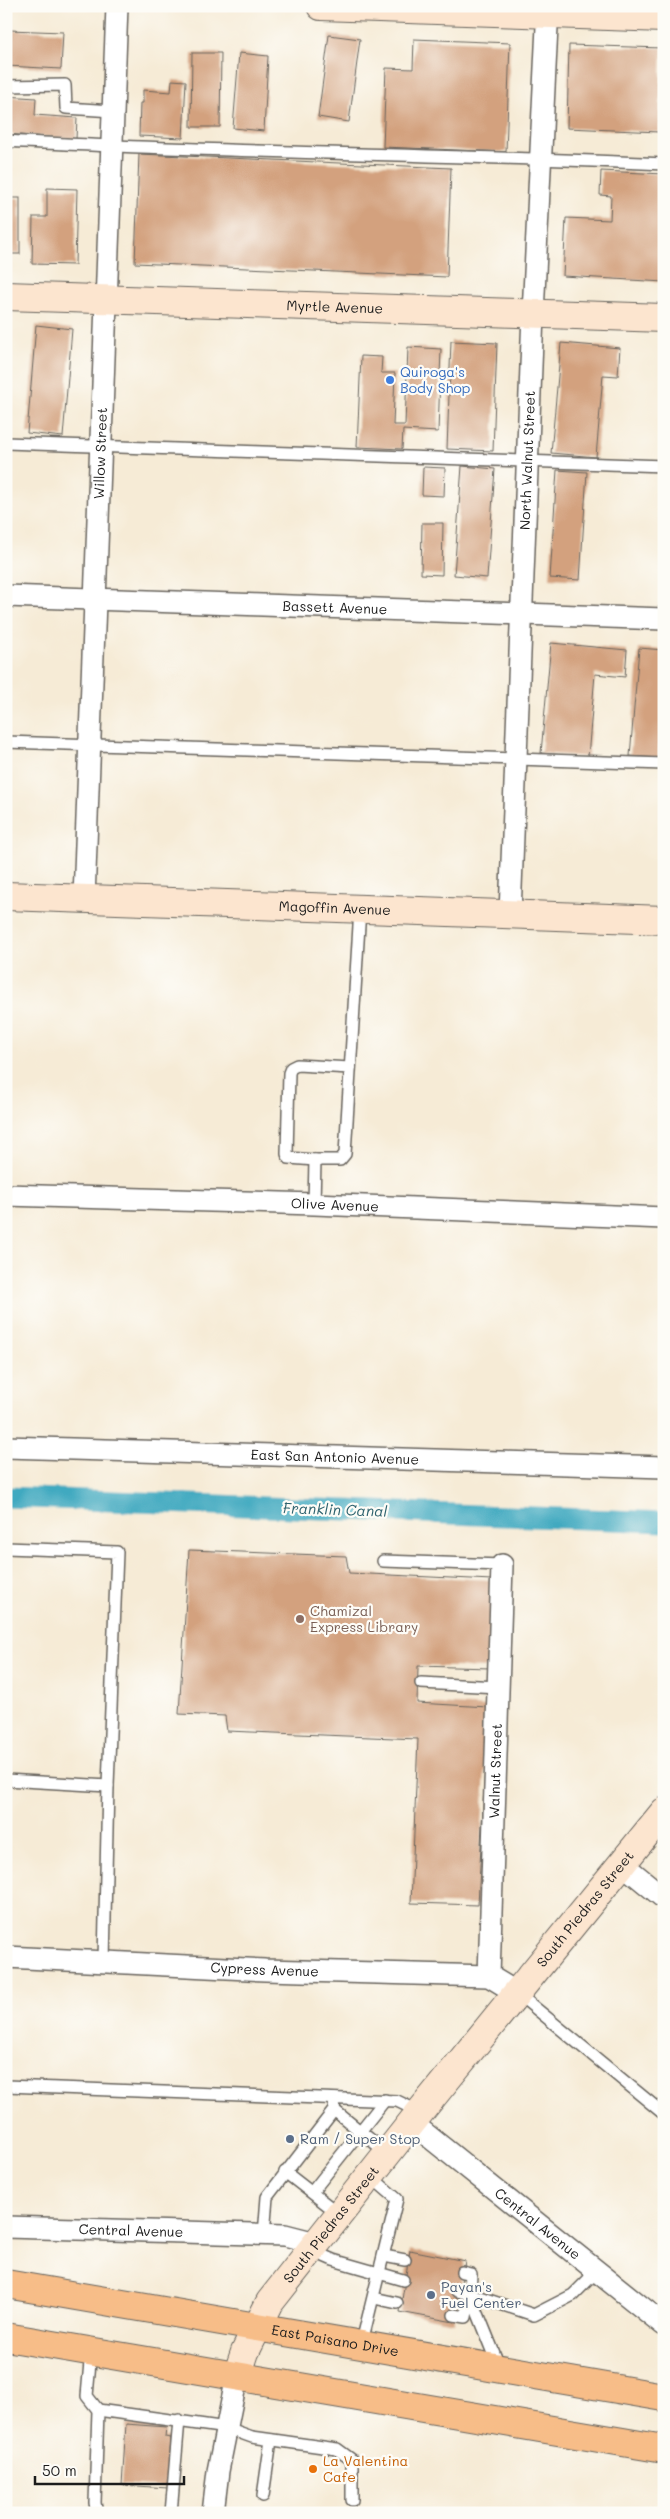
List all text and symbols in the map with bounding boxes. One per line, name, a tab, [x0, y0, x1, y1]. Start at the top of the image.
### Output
street label: Myrtle Avenue	[286, 295, 384, 318]
place label: Quiroga's Body Shop	[400, 362, 470, 397]
marker: Quiroga's Body Shop	[384, 374, 396, 386]
street label: North Walnut Street	[515, 390, 539, 530]
street label: Willow Street	[89, 407, 111, 500]
street label: Bassett Avenue	[282, 596, 388, 618]
street label: Magoffin Avenue	[278, 896, 391, 919]
street label: Olive Avenue	[291, 1193, 379, 1216]
street label: East San Antonio Avenue	[250, 1444, 419, 1469]
water label: Franklin Canal	[282, 1497, 388, 1521]
place label: Chamizal Express Library	[310, 1601, 418, 1636]
marker: Chamizal Express Library	[294, 1613, 306, 1625]
street label: Walnut Street	[484, 1723, 506, 1819]
street label: South Piedras Street	[532, 1847, 638, 1971]
street label: Cypress Avenue	[210, 1957, 319, 1980]
place label: Ram / Super Stop	[300, 2129, 421, 2148]
marker: Ram / Super Stop	[284, 2133, 296, 2145]
street label: South Piedras Street	[279, 2162, 383, 2287]
street label: Central Avenue	[491, 2183, 585, 2264]
street label: Central Avenue	[78, 2219, 184, 2241]
place label: Payan's Fuel Center	[441, 2277, 521, 2312]
marker: Payan's Fuel Center	[425, 2289, 437, 2301]
street label: East Paisano Drive	[270, 2320, 400, 2360]
place label: La Valentina Cafe	[323, 2451, 408, 2486]
scale bar	[35, 2454, 184, 2486]
text: 50 m	[42, 2460, 77, 2480]
marker: La Valentina Cafe	[307, 2463, 319, 2475]

